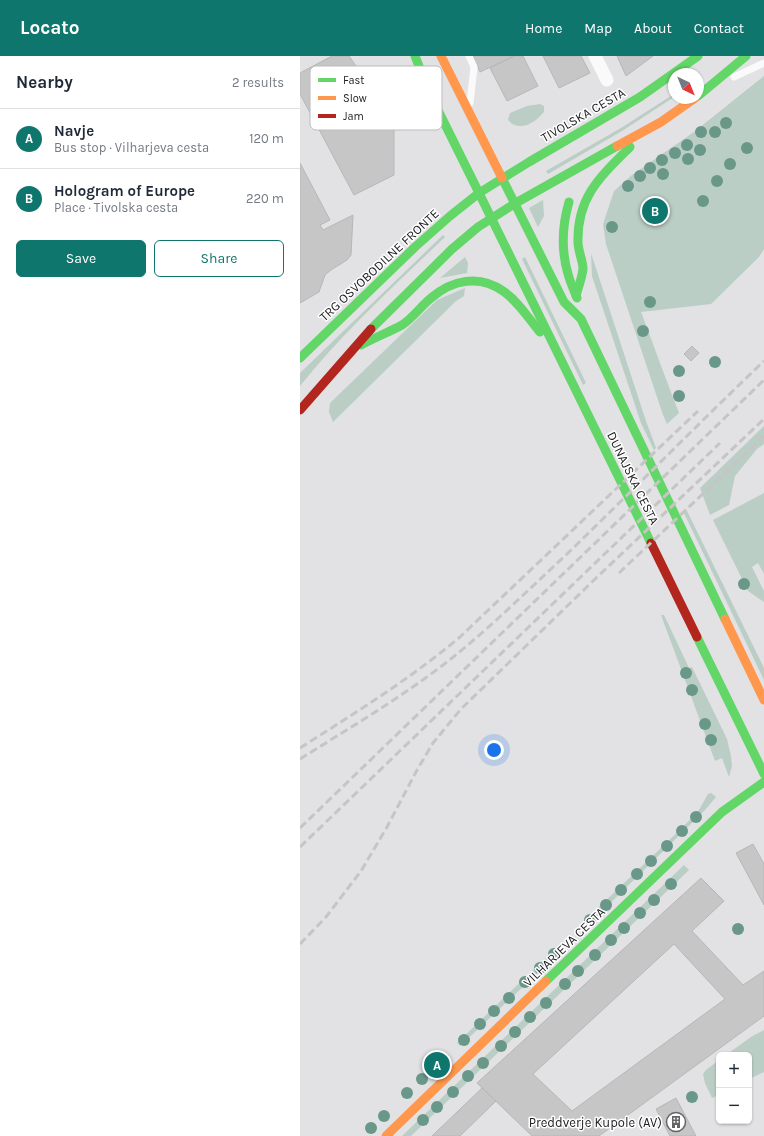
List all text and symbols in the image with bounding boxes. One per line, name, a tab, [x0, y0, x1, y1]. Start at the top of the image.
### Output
text: Locato	[20, 17, 80, 39]
text: Home	[525, 20, 562, 37]
text: Map	[584, 20, 612, 37]
text: About	[634, 20, 672, 37]
text: Contact	[694, 20, 744, 37]
legend	[310, 66, 442, 130]
north arrow	[668, 68, 704, 104]
text: Nearby	[16, 72, 73, 92]
text: Fast	[343, 74, 364, 87]
text: 2 results	[232, 75, 284, 90]
street label: TIVOLSKA CESTA	[538, 85, 628, 145]
text: Slow	[343, 92, 367, 105]
text: Jam	[343, 110, 364, 123]
text: Navje	[54, 122, 94, 140]
text: A	[25, 131, 33, 146]
text: 120 m	[249, 131, 284, 146]
text: Bus stop · Vilharjeva cesta	[54, 140, 209, 155]
text: Hologram of Europe	[54, 182, 195, 200]
text: B	[25, 191, 33, 206]
text: 220 m	[246, 191, 284, 206]
pin: B	[642, 196, 668, 226]
text: Place · Tivolska cesta	[54, 200, 178, 215]
street label: TRG OSVOBODILNE FRONTE	[316, 206, 442, 324]
button: Save	[16, 240, 146, 277]
button: Share	[154, 240, 284, 277]
street label: DUNAJSKA CESTA	[604, 429, 662, 527]
your location	[484, 740, 504, 760]
street label: VILHARJEVA CESTA	[520, 904, 608, 990]
pin: A	[424, 1050, 450, 1080]
map controls	[716, 1052, 752, 1124]
button: +	[716, 1052, 752, 1088]
button: −	[716, 1088, 752, 1124]
building icon: Preddverje Kupole (AV)	[665, 1111, 687, 1133]
place label: Preddverje Kupole (AV)	[529, 1115, 662, 1130]

